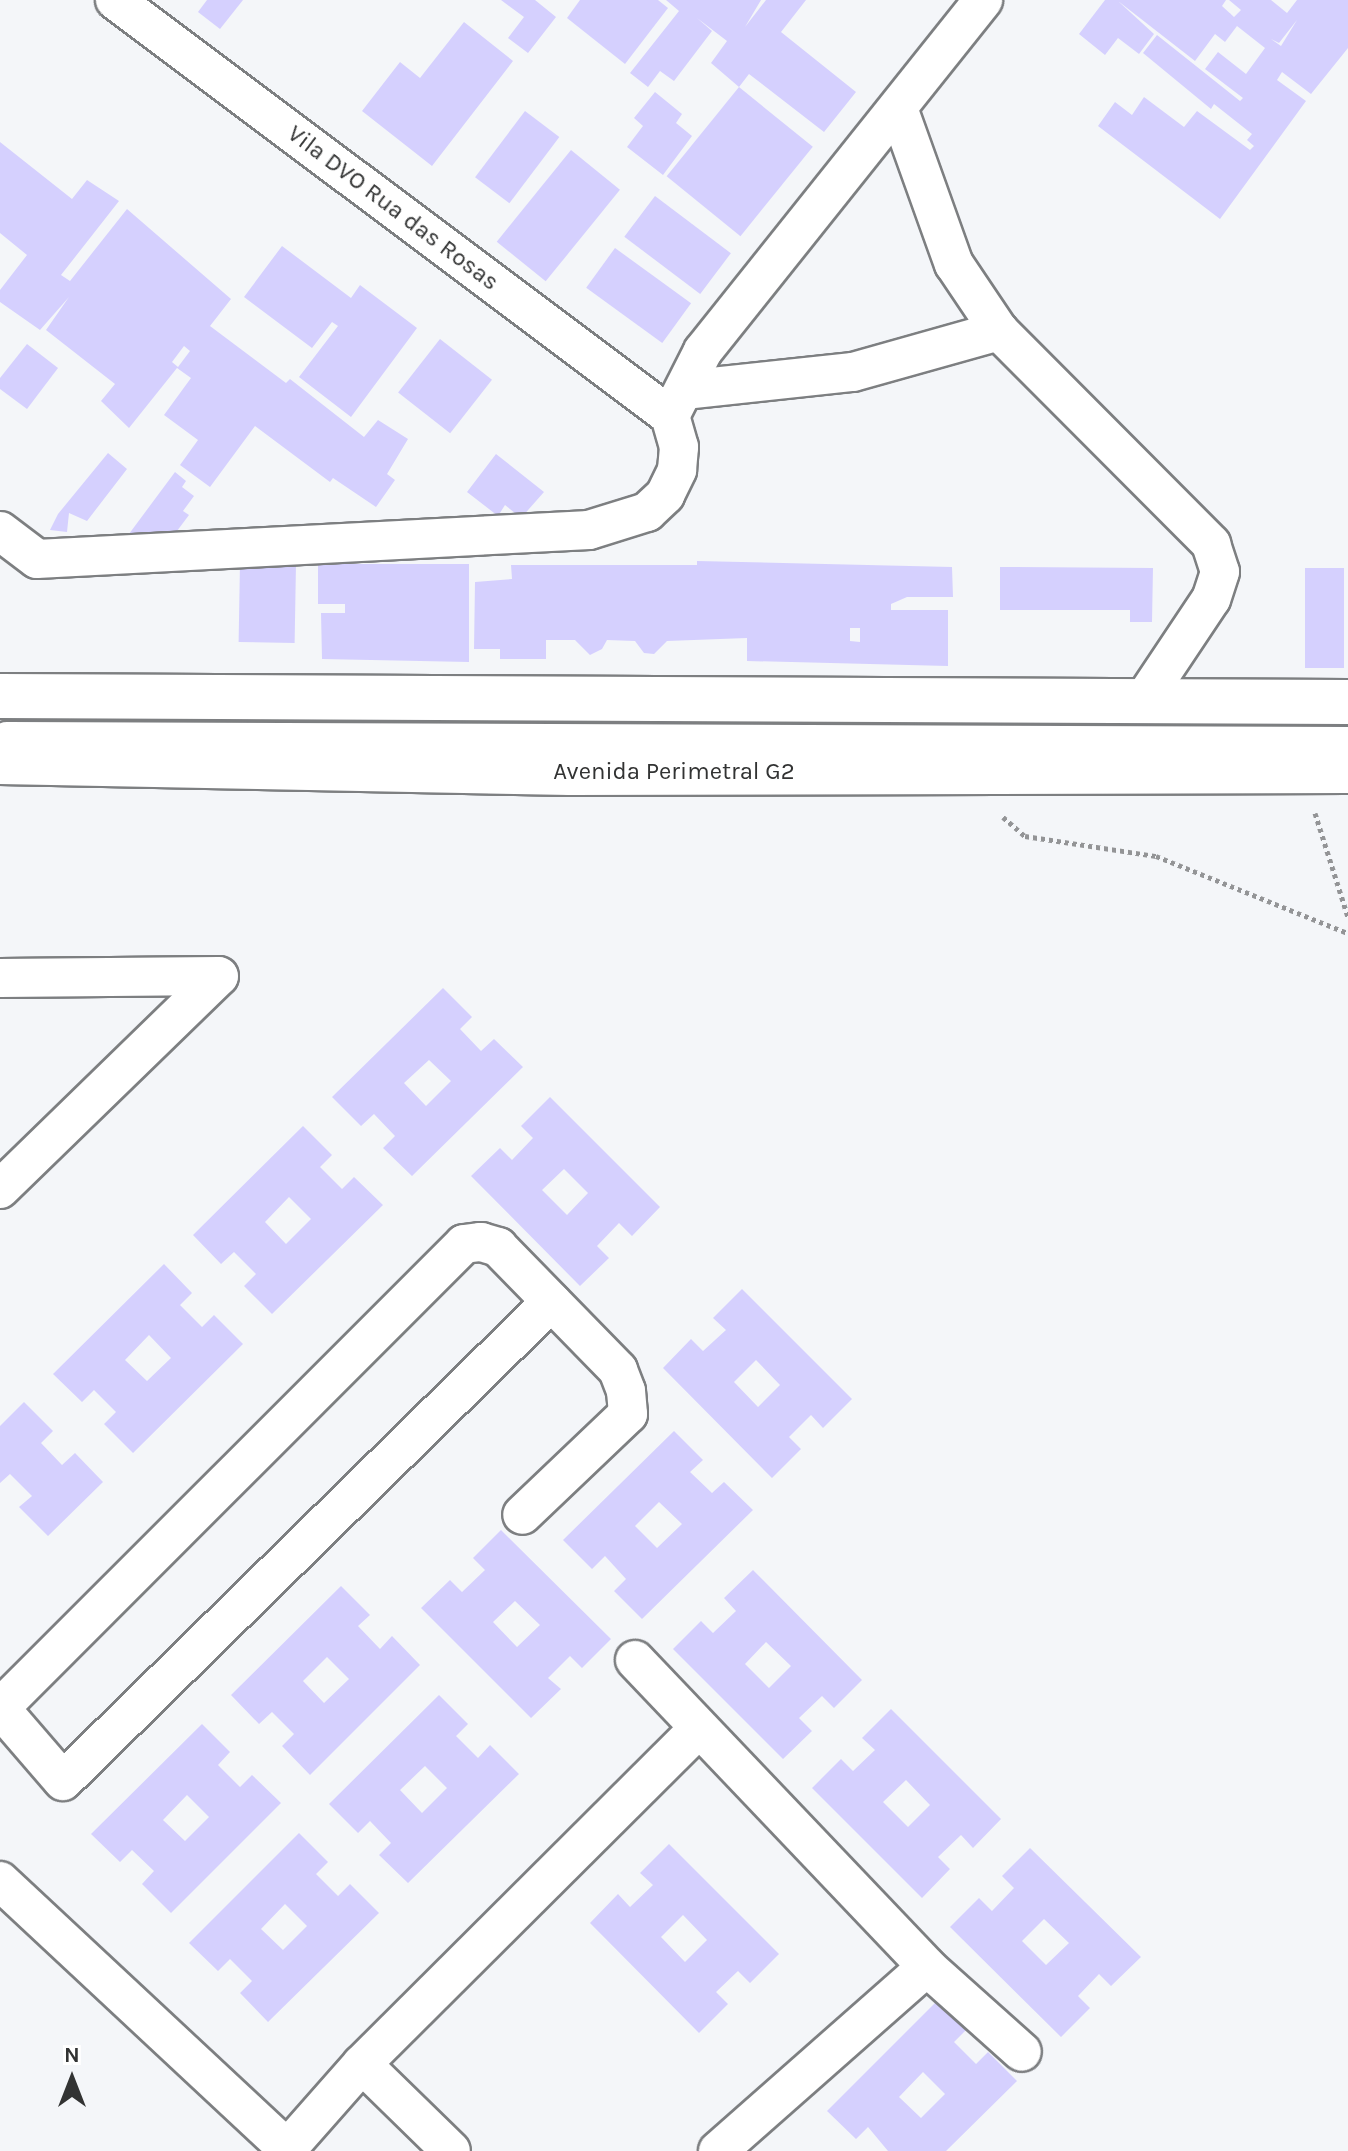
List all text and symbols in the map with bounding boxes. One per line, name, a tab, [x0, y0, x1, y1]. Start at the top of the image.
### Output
street label: Vila DVO Rua das Rosas	[282, 119, 504, 297]
street label: Avenida Perimetral G2	[553, 758, 795, 786]
north arrow	[32, 2039, 112, 2119]
text: N	[64, 2042, 80, 2068]

